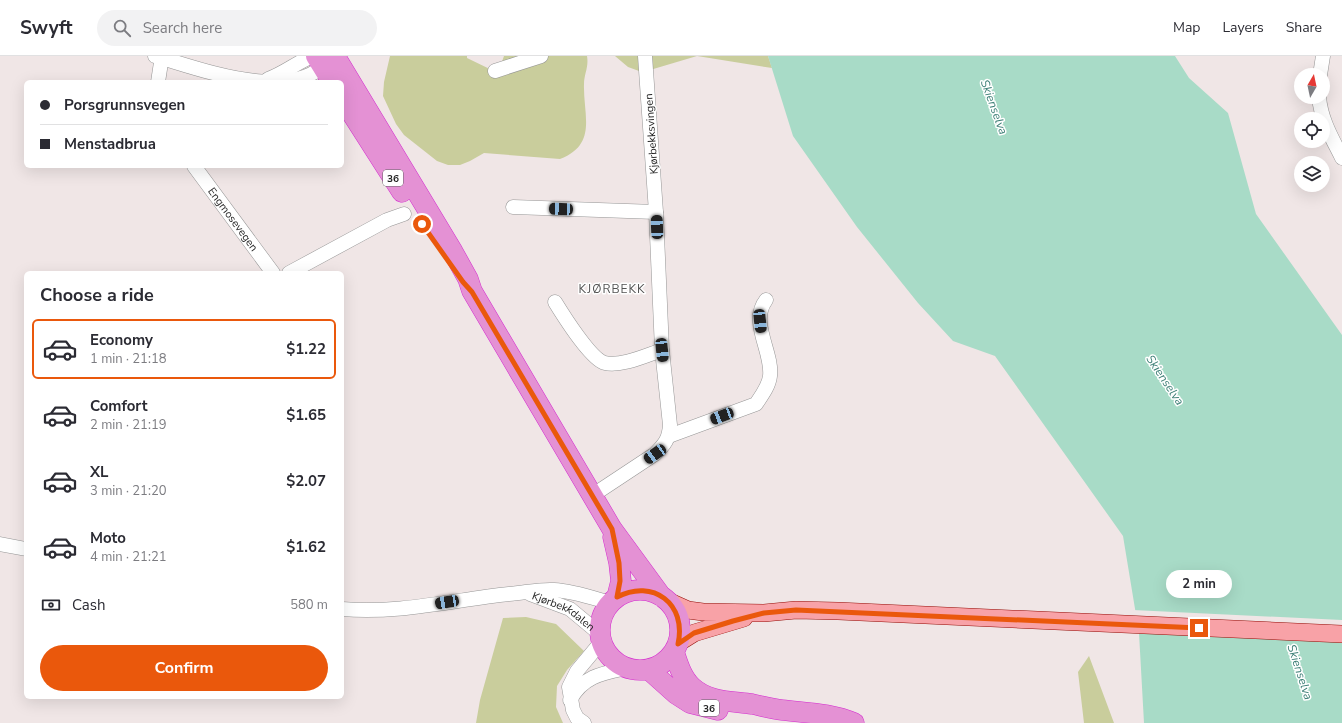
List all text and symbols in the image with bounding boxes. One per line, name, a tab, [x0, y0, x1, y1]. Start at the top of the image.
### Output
search box	[97, 10, 377, 46]
text: Swyft	[20, 15, 73, 41]
icon: search	[111, 17, 133, 39]
text: Search here	[143, 18, 222, 38]
text: Map	[1173, 18, 1200, 37]
text: Layers	[1222, 18, 1264, 37]
text: Share	[1286, 18, 1322, 37]
north arrow	[1294, 68, 1330, 104]
map controls	[1294, 68, 1330, 192]
water label: Skienselva	[977, 77, 1011, 137]
street label: Kjørbekksvingen	[641, 93, 662, 175]
text: Porsgrunnsvegen	[64, 95, 185, 115]
button: locate	[1294, 112, 1330, 148]
text: Menstadbrua	[64, 134, 156, 154]
button: layers	[1294, 156, 1330, 192]
road number: 36	[383, 170, 403, 186]
street label: Engmosevegen	[204, 184, 261, 254]
car	[549, 203, 573, 215]
route start	[413, 215, 431, 233]
car	[651, 215, 663, 239]
district label: KJØRBEKK	[578, 281, 646, 297]
text: Choose a ride	[40, 283, 154, 307]
car	[753, 308, 767, 334]
text: Economy	[90, 330, 153, 350]
icon: car	[42, 331, 78, 367]
car	[655, 337, 669, 363]
text: $1.22	[286, 339, 326, 359]
text: 1 min · 21:18	[90, 350, 166, 368]
water label: Skienselva	[1142, 352, 1188, 408]
text: Comfort	[90, 396, 147, 416]
icon: car	[42, 397, 78, 433]
text: $1.65	[286, 405, 326, 425]
car	[709, 406, 735, 426]
text: 2 min · 21:19	[90, 416, 166, 434]
car	[642, 442, 668, 466]
text: XL	[90, 462, 109, 482]
icon: car	[42, 463, 78, 499]
text: $2.07	[286, 471, 326, 491]
text: 3 min · 21:20	[90, 482, 166, 500]
text: Moto	[90, 528, 126, 548]
icon: car	[42, 529, 78, 565]
text: $1.62	[286, 537, 326, 557]
text: 4 min · 21:21	[90, 548, 166, 566]
callout: 2 min	[1166, 570, 1232, 598]
text: 2 min	[1182, 575, 1216, 593]
street label: Kjørbekkdalen	[530, 588, 598, 635]
icon: cash	[40, 594, 62, 616]
car	[434, 594, 460, 610]
text: Cash	[72, 595, 106, 615]
text: 580 m	[290, 596, 328, 614]
route end	[1190, 619, 1208, 637]
water label: Skienselva	[1284, 642, 1316, 702]
button: Confirm	[40, 645, 328, 691]
road number: 36	[699, 700, 719, 716]

